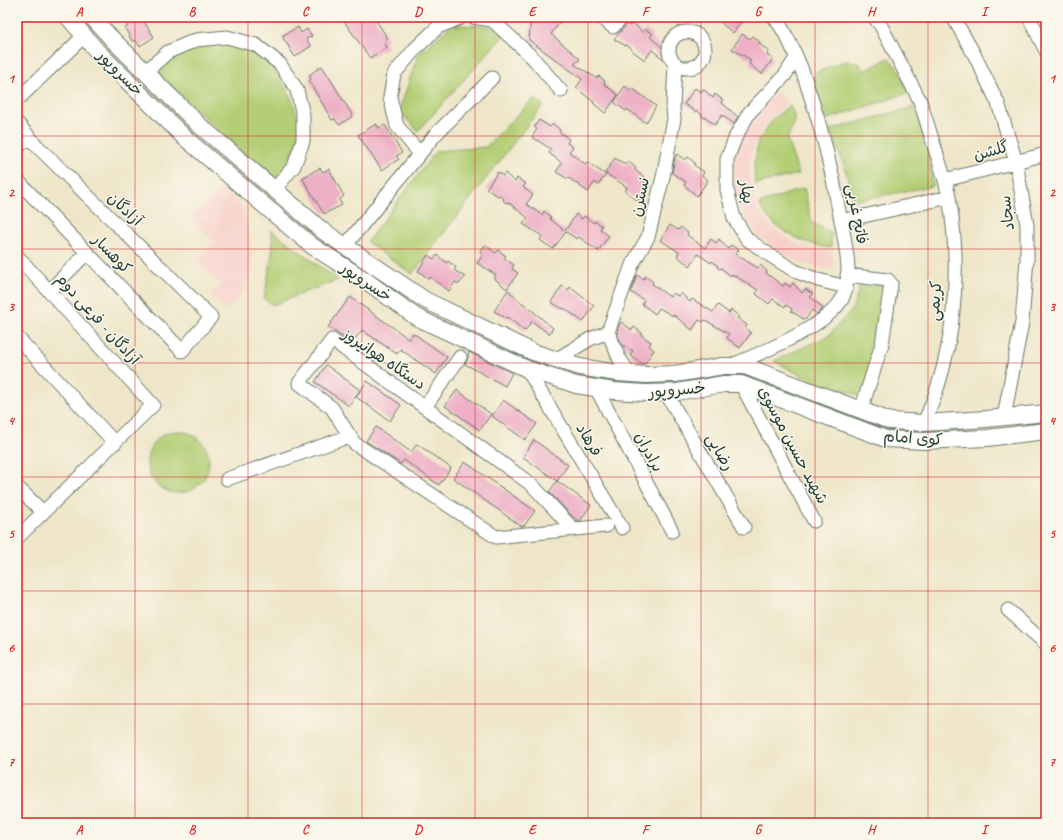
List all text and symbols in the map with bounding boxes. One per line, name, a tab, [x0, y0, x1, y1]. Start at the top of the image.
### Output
text: A	[76, 4, 84, 20]
text: B	[189, 4, 197, 20]
text: C	[302, 4, 310, 20]
text: D	[414, 4, 423, 20]
text: E	[529, 4, 538, 20]
text: F	[642, 4, 651, 20]
text: G	[755, 4, 763, 20]
text: H	[867, 4, 877, 20]
text: I	[981, 4, 990, 20]
street label: خسروپور	[91, 44, 147, 100]
text: 1	[8, 71, 16, 87]
text: 1	[1049, 71, 1057, 87]
street label: گلشن	[971, 137, 1011, 165]
street label: نسترن	[626, 175, 654, 219]
street label: بهار	[735, 177, 759, 205]
street label: فاتح غربی	[842, 182, 872, 246]
text: 2	[8, 185, 15, 201]
text: 2	[1049, 185, 1056, 201]
street label: آزادگان	[103, 188, 147, 231]
street label: سجاد	[995, 194, 1019, 232]
street label: کوهسار	[87, 228, 136, 278]
street label: خسروپور	[335, 257, 395, 306]
street label: آزادگان - فرعی دوم	[50, 269, 145, 371]
street label: کریمی	[924, 280, 946, 322]
text: 3	[8, 299, 15, 315]
text: 3	[1049, 299, 1056, 315]
street label: دستگاه هوانیروز	[337, 323, 430, 394]
street label: خسروپور	[646, 378, 706, 403]
street label: شهید حسین موسوی	[754, 383, 832, 507]
text: 4	[8, 413, 16, 429]
text: 4	[1049, 413, 1057, 429]
street label: فرهاد	[571, 420, 607, 460]
street label: کوی امام	[882, 426, 943, 452]
street label: برادران	[630, 428, 668, 476]
street label: رضایی	[701, 430, 739, 474]
text: 5	[8, 526, 15, 542]
text: 5	[1049, 526, 1056, 542]
text: 6	[8, 640, 15, 656]
text: 6	[1049, 640, 1056, 656]
text: 7	[8, 754, 15, 770]
text: 7	[1049, 754, 1056, 770]
text: A	[76, 822, 84, 838]
text: B	[189, 822, 197, 838]
text: C	[302, 822, 310, 838]
text: D	[414, 822, 423, 838]
text: E	[529, 822, 538, 838]
text: F	[642, 822, 651, 838]
text: G	[755, 822, 763, 838]
text: H	[867, 822, 877, 838]
text: I	[981, 822, 990, 838]

